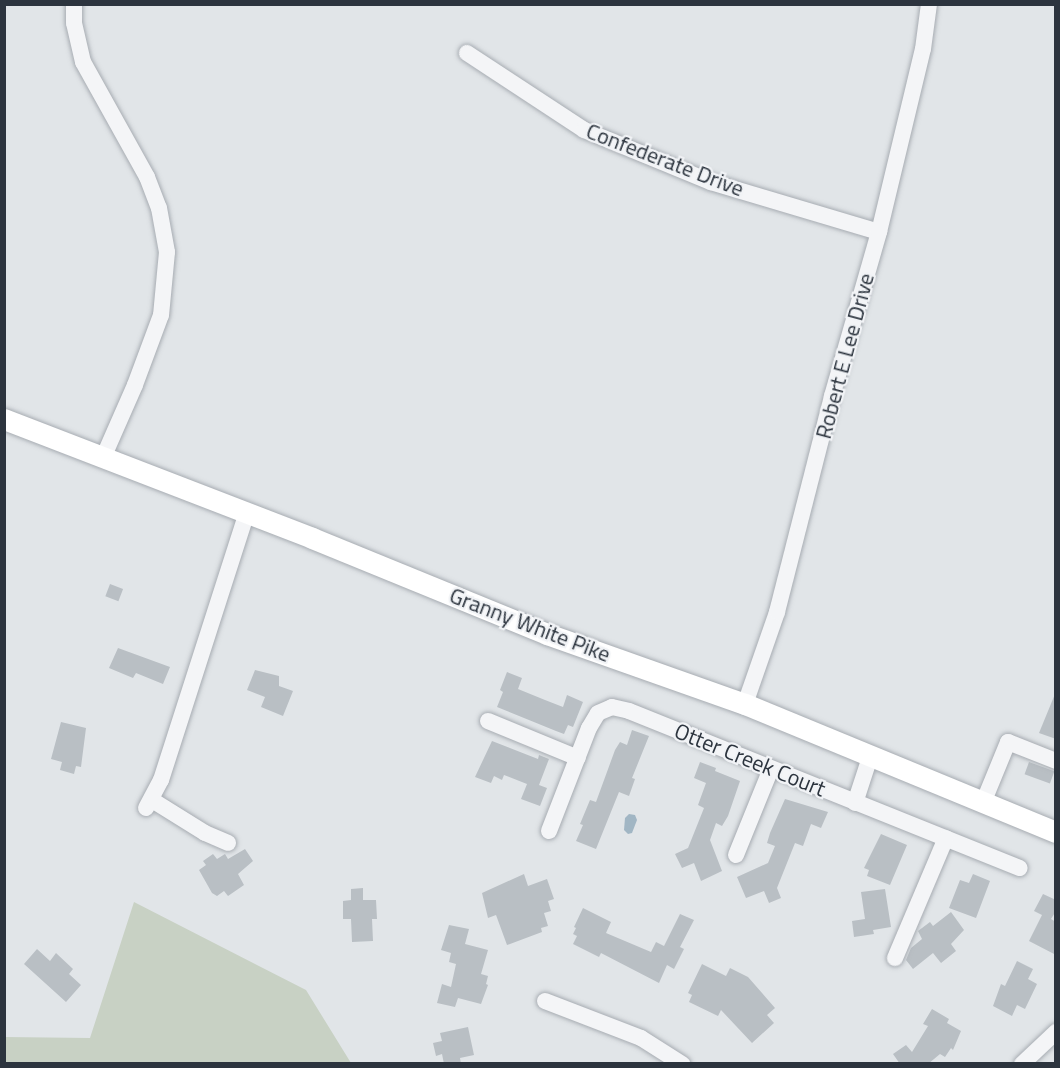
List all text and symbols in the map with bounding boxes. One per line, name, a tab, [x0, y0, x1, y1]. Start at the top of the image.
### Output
street label: Confederate Drive	[583, 118, 747, 202]
street label: Robert E Lee Drive	[810, 270, 880, 442]
street label: Granny White Pike	[446, 582, 614, 668]
street label: Otter Creek Court	[671, 718, 829, 802]

